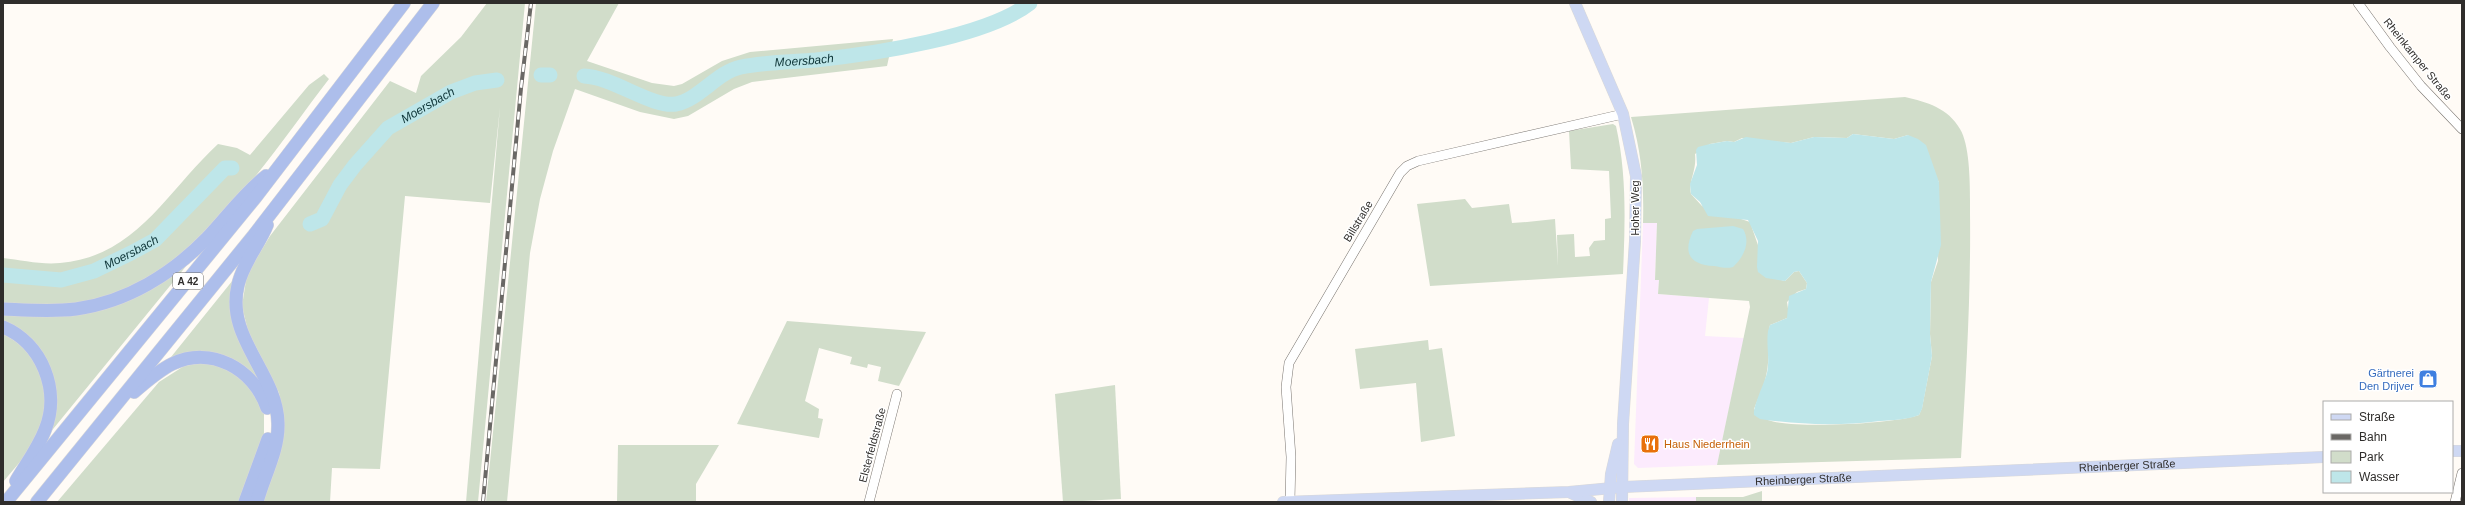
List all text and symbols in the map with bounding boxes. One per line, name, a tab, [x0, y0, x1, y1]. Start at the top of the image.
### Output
street label: Rheinkamper Straße	[2381, 16, 2455, 102]
water label: Moersbach	[774, 51, 835, 70]
water label: Moersbach	[399, 84, 457, 126]
street label: Hoher Weg	[1629, 180, 1641, 236]
street label: Billstraße	[1341, 198, 1375, 244]
water label: Moersbach	[102, 232, 161, 272]
road number: A 42	[173, 273, 203, 289]
place label: Gärtnerei Den Drijver	[2359, 367, 2414, 392]
shop icon: Gärtnerei Den Drijver	[2417, 368, 2439, 390]
legend	[2323, 401, 2453, 493]
street label: Elsterfeldstraße	[856, 406, 888, 484]
text: Straße	[2359, 410, 2395, 424]
text: Bahn	[2359, 430, 2387, 444]
restaurant icon: Haus Niederrhein	[1639, 433, 1661, 455]
place label: Haus Niederrhein	[1664, 438, 1750, 450]
text: Park	[2359, 450, 2385, 464]
street label: Rheinberger Straße	[2079, 457, 2176, 473]
text: Wasser	[2359, 470, 2399, 484]
street label: Rheinberger Straße	[1755, 471, 1852, 487]

